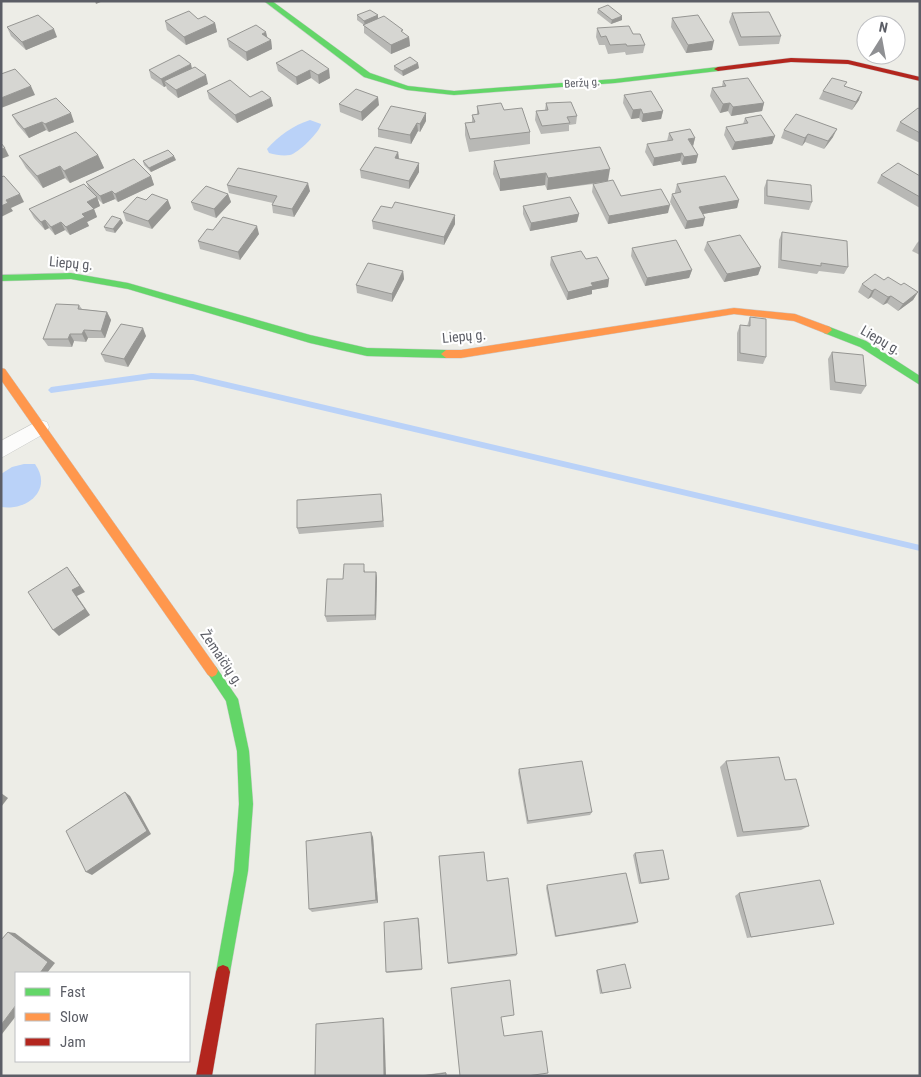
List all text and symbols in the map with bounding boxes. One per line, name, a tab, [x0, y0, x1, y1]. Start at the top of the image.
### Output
north arrow	[856, 15, 906, 65]
text: N	[878, 19, 889, 36]
street label: Beržų g.	[564, 75, 600, 91]
street label: Liepų g.	[48, 253, 94, 273]
street label: Liepų g.	[858, 322, 904, 358]
street label: Liepų g.	[441, 326, 487, 346]
street label: Žemaičių g.	[197, 626, 247, 689]
legend	[15, 972, 190, 1062]
text: Fast	[60, 983, 85, 1001]
text: Slow	[60, 1008, 89, 1026]
text: Jam	[60, 1033, 86, 1051]

